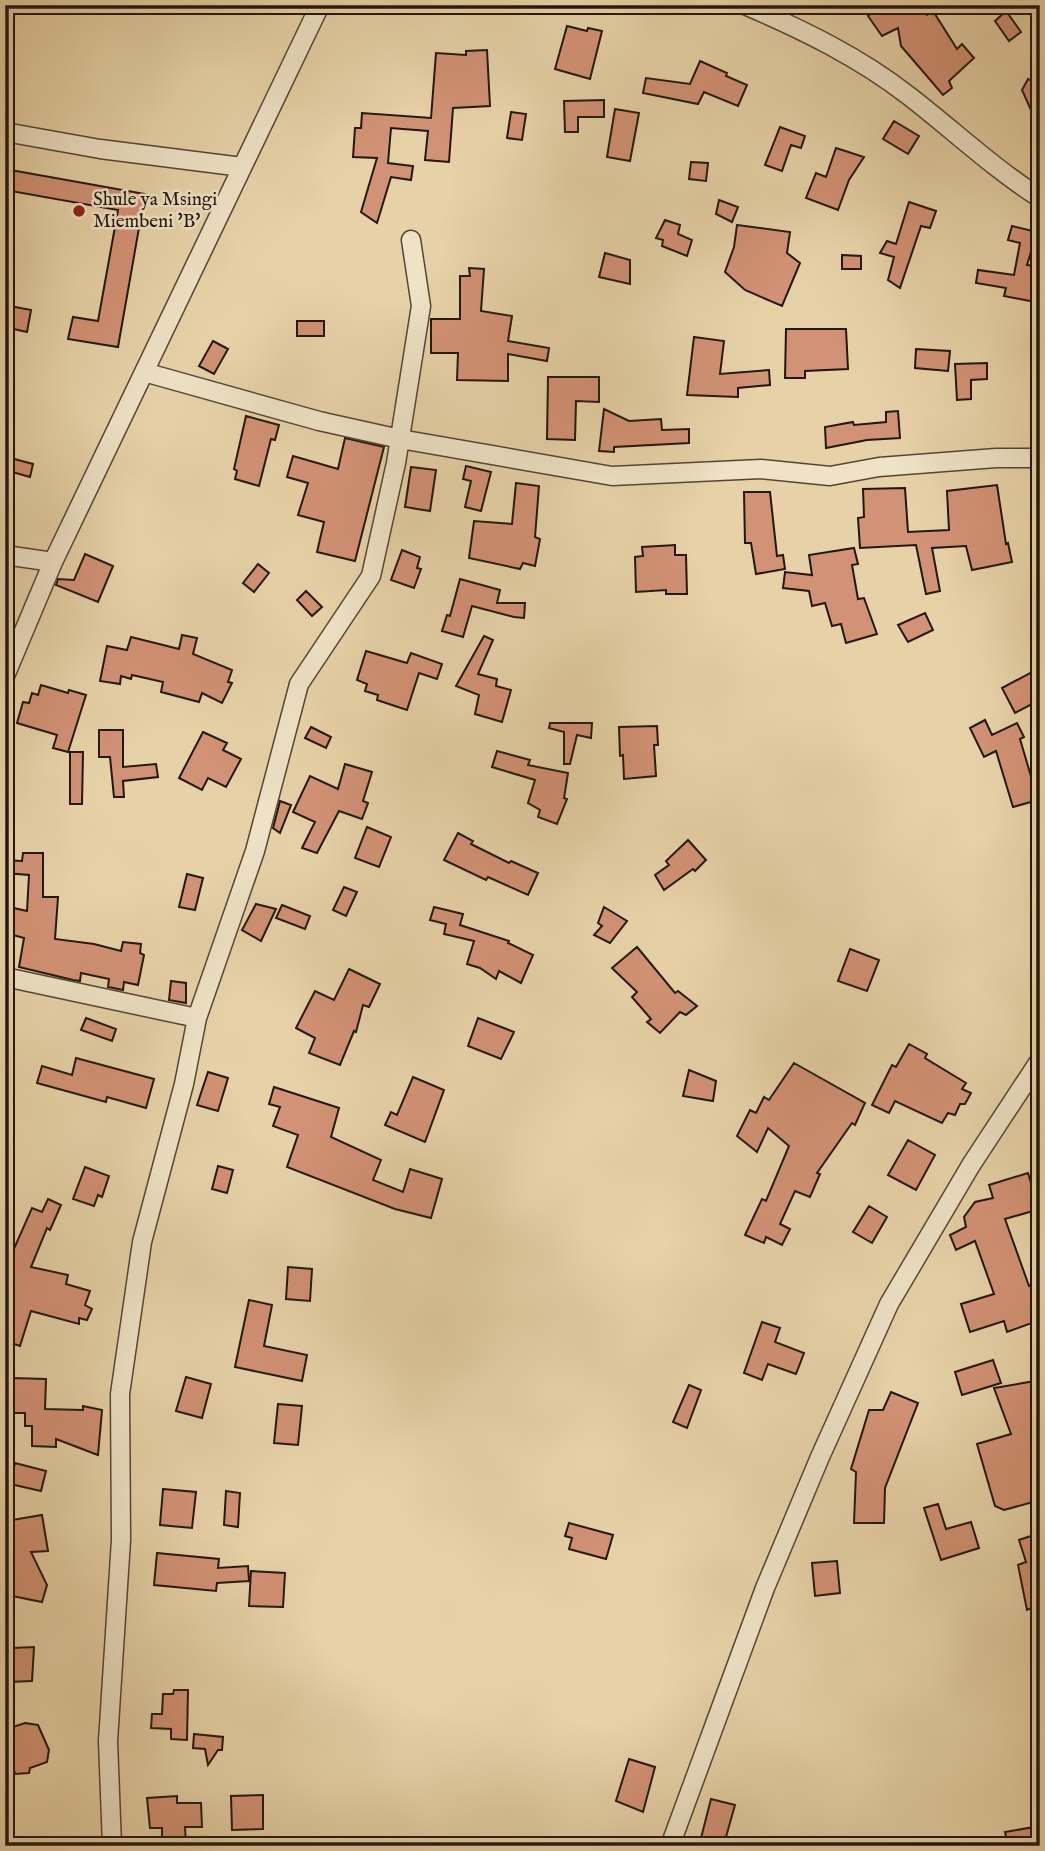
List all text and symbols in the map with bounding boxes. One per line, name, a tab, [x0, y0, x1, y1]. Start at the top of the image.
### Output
place label: Shule ya Msingi Miembeni 'B'	[93, 188, 217, 234]
marker: Shule ya Msingi Miembeni 'B'	[71, 203, 87, 219]

